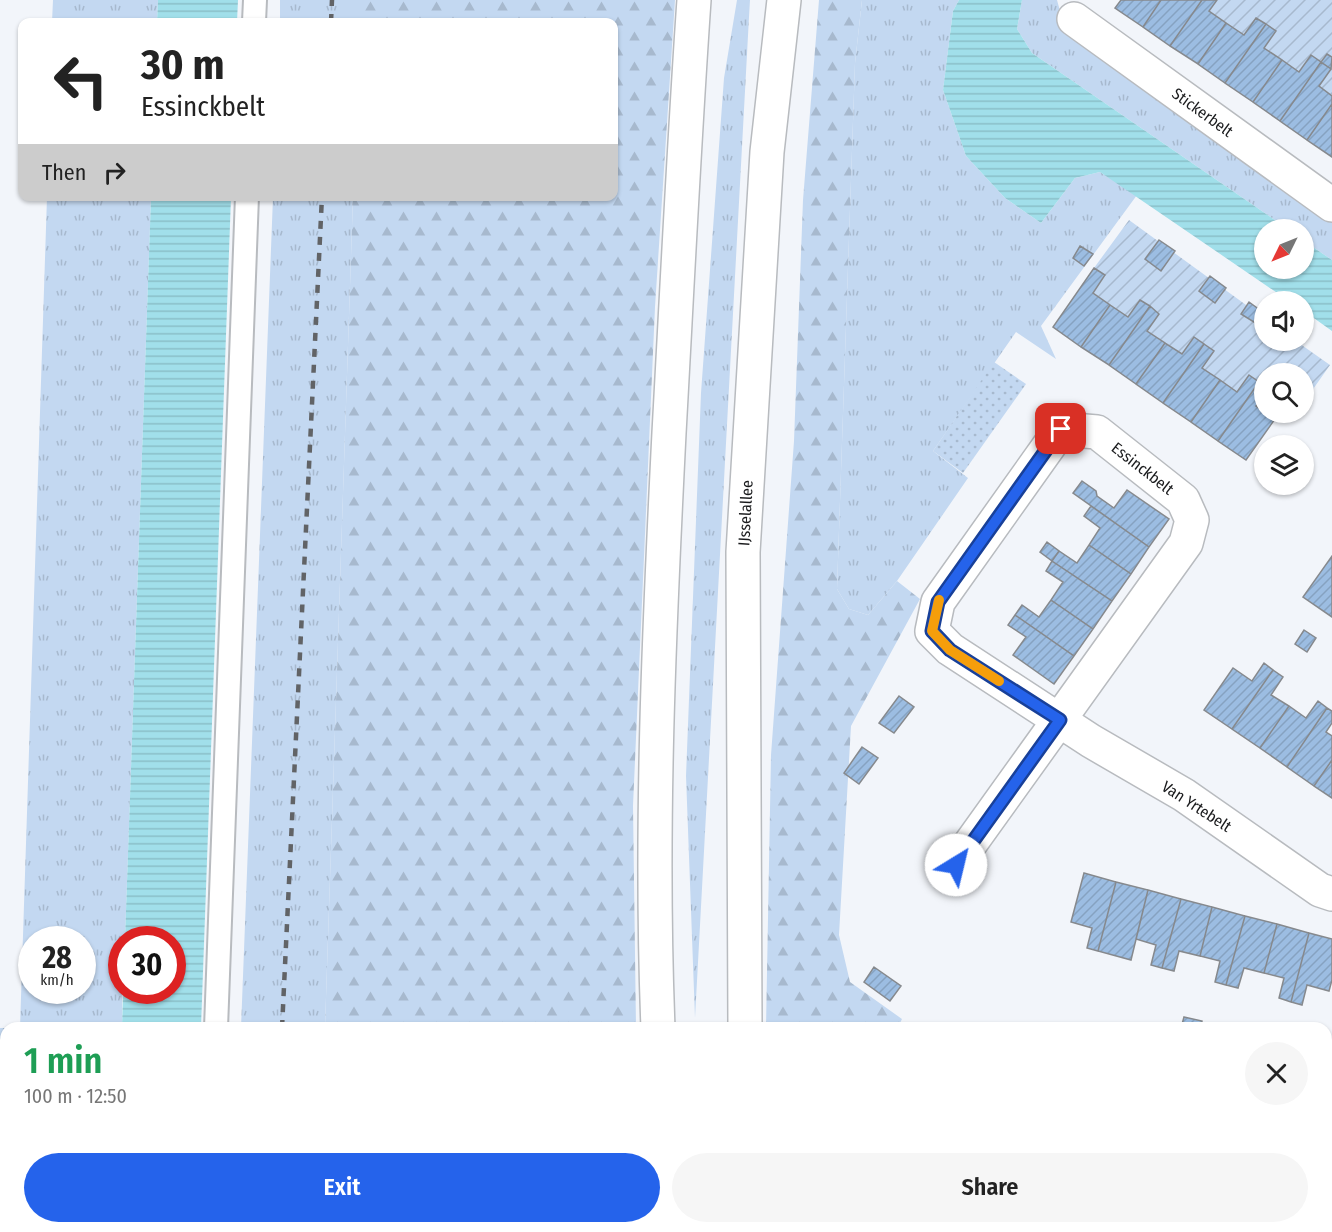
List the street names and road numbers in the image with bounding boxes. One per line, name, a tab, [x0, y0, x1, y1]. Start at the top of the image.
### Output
street label: Stickerbelt	[1169, 84, 1238, 141]
street label: Essinckbelt	[1108, 438, 1178, 499]
street label: IJsselallee	[734, 479, 757, 546]
street label: Van Yrtebelt	[1158, 777, 1236, 836]

